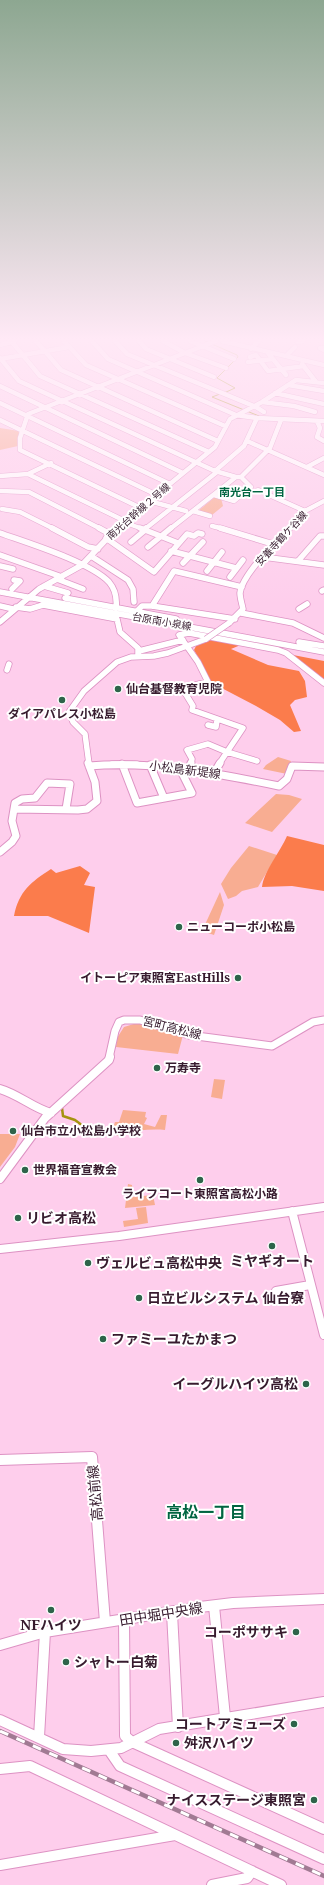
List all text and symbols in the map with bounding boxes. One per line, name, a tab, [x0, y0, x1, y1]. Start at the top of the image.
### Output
street label: 南光台幹線２号線	[103, 479, 173, 543]
district label: 南光台一丁目	[219, 484, 285, 499]
street label: 安養寺鶴ケ谷線	[252, 508, 310, 568]
street label: 台原南小泉線	[131, 609, 193, 633]
place label: 仙台基督教育児院	[126, 680, 222, 697]
marker: 仙台基督教育児院	[113, 684, 123, 694]
marker: ダイアパレス小松島	[57, 695, 67, 705]
place label: ダイアパレス小松島	[8, 705, 116, 722]
street label: 小松島新堤線	[148, 757, 222, 782]
place label: ニューコーポ小松島	[187, 918, 295, 935]
marker: ニューコーポ小松島	[174, 922, 184, 932]
place label: イトーピア東照宮EastHills	[80, 969, 230, 986]
marker: イトーピア東照宮EastHills	[233, 973, 243, 983]
street label: 宮町高松線	[141, 1012, 203, 1043]
place label: 万寿寺	[165, 1059, 201, 1076]
marker: 万寿寺	[152, 1063, 162, 1073]
place label: 仙台市立小松島小学校	[21, 1122, 141, 1139]
marker: 仙台市立小松島小学校	[8, 1126, 18, 1136]
place label: 世界福音宣教会	[33, 1161, 117, 1178]
marker: 世界福音宣教会	[20, 1165, 30, 1175]
marker: ライフコート東照宮高松小路	[195, 1175, 205, 1185]
place label: ライフコート東照宮高松小路	[122, 1185, 278, 1202]
place label: リビオ高松	[26, 1208, 96, 1227]
marker: リビオ高松	[13, 1213, 23, 1223]
marker: ミヤギオート	[267, 1241, 277, 1251]
place label: ミヤギオート	[230, 1251, 314, 1270]
place label: ヴェルビュ高松中央	[96, 1253, 222, 1272]
marker: ヴェルビュ高松中央	[83, 1258, 93, 1268]
place label: 日立ビルシステム 仙台寮	[147, 1288, 304, 1307]
marker: 日立ビルシステム 仙台寮	[134, 1293, 144, 1303]
place label: ファミーユたかまつ	[111, 1329, 237, 1348]
marker: ファミーユたかまつ	[98, 1334, 108, 1344]
place label: イーグルハイツ高松	[172, 1374, 298, 1393]
marker: イーグルハイツ高松	[301, 1379, 311, 1389]
street label: 高松前線	[83, 1464, 106, 1522]
district label: 高松一丁目	[166, 1501, 246, 1523]
street label: 田中堀中央線	[118, 1598, 204, 1629]
marker: NFハイツ	[46, 1605, 56, 1615]
place label: NFハイツ	[20, 1615, 82, 1634]
place label: コーポササキ	[204, 1622, 288, 1641]
marker: コーポササキ	[291, 1627, 301, 1637]
place label: シャトー白菊	[74, 1652, 158, 1671]
marker: シャトー白菊	[61, 1657, 71, 1667]
place label: コートアミューズ	[175, 1714, 286, 1733]
marker: コートアミューズ	[289, 1719, 299, 1729]
place label: 舛沢ハイツ	[184, 1733, 254, 1752]
marker: 舛沢ハイツ	[171, 1738, 181, 1748]
place label: ナイスステージ東照宮	[167, 1790, 306, 1809]
marker: ナイスステージ東照宮	[309, 1795, 319, 1805]

